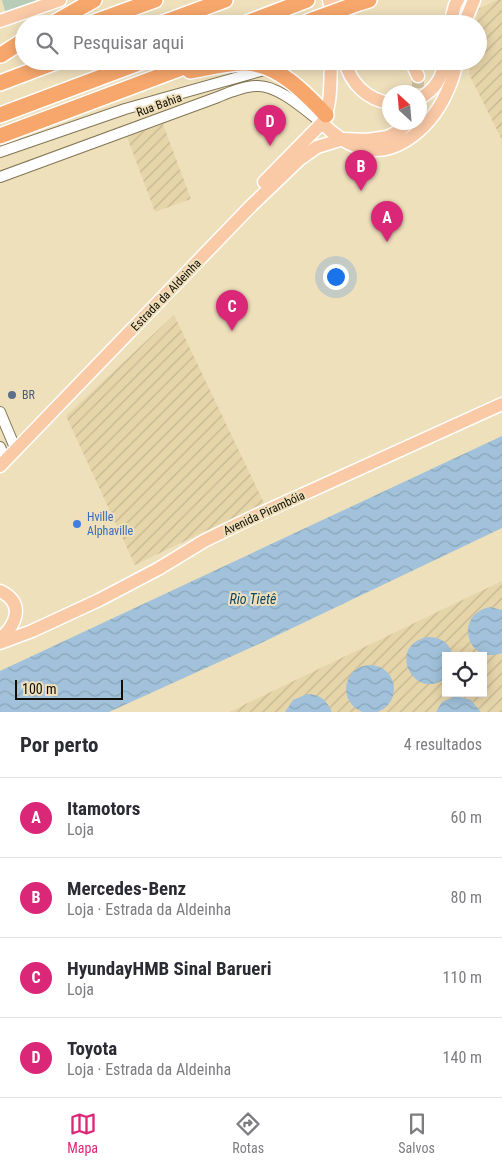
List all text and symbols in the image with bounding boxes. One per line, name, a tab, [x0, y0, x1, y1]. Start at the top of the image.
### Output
search box	[15, 15, 487, 70]
icon: search	[33, 29, 61, 57]
text: Pesquisar aqui	[73, 31, 184, 54]
north arrow	[382, 85, 427, 130]
street label: Rua Bahia	[134, 90, 184, 120]
pin: D	[254, 105, 286, 146]
pin: B	[345, 150, 377, 191]
pin: A	[371, 201, 403, 242]
street label: Estrada da Aldeinha	[128, 256, 204, 334]
your location	[323, 264, 349, 290]
pin: C	[216, 290, 248, 331]
place label: BR	[22, 388, 36, 402]
marker: BR	[6, 389, 18, 401]
street label: Avenida Pirambóia	[221, 488, 307, 538]
place label: Hville Alphaville	[87, 510, 133, 538]
marker: Hville Alphaville	[71, 518, 83, 530]
water label: Rio Tietê	[230, 591, 276, 607]
map controls	[442, 652, 487, 697]
button: locate	[442, 652, 487, 697]
scale bar	[15, 677, 122, 700]
text: 100 m	[22, 681, 57, 697]
text: Por perto	[20, 733, 99, 757]
text: 4 resultados	[404, 735, 482, 754]
text: Itamotors	[67, 797, 140, 820]
text: A	[31, 808, 41, 827]
text: 60 m	[450, 808, 482, 827]
text: Loja	[67, 820, 94, 839]
text: Mercedes-Benz	[67, 877, 186, 900]
text: B	[32, 888, 40, 907]
text: 80 m	[450, 888, 482, 907]
text: Loja · Estrada da Aldeinha	[67, 900, 231, 919]
text: HyundayHMB Sinal Barueri	[67, 957, 272, 980]
text: C	[31, 968, 41, 987]
text: 110 m	[443, 968, 482, 987]
text: Loja	[67, 980, 94, 999]
text: Toyota	[67, 1037, 117, 1060]
text: D	[31, 1048, 41, 1067]
text: 140 m	[443, 1048, 482, 1067]
text: Loja · Estrada da Aldeinha	[67, 1060, 231, 1079]
tab: Mapa	[67, 1110, 98, 1156]
tab: Rotas	[232, 1110, 264, 1156]
tab: Salvos	[398, 1110, 435, 1156]

